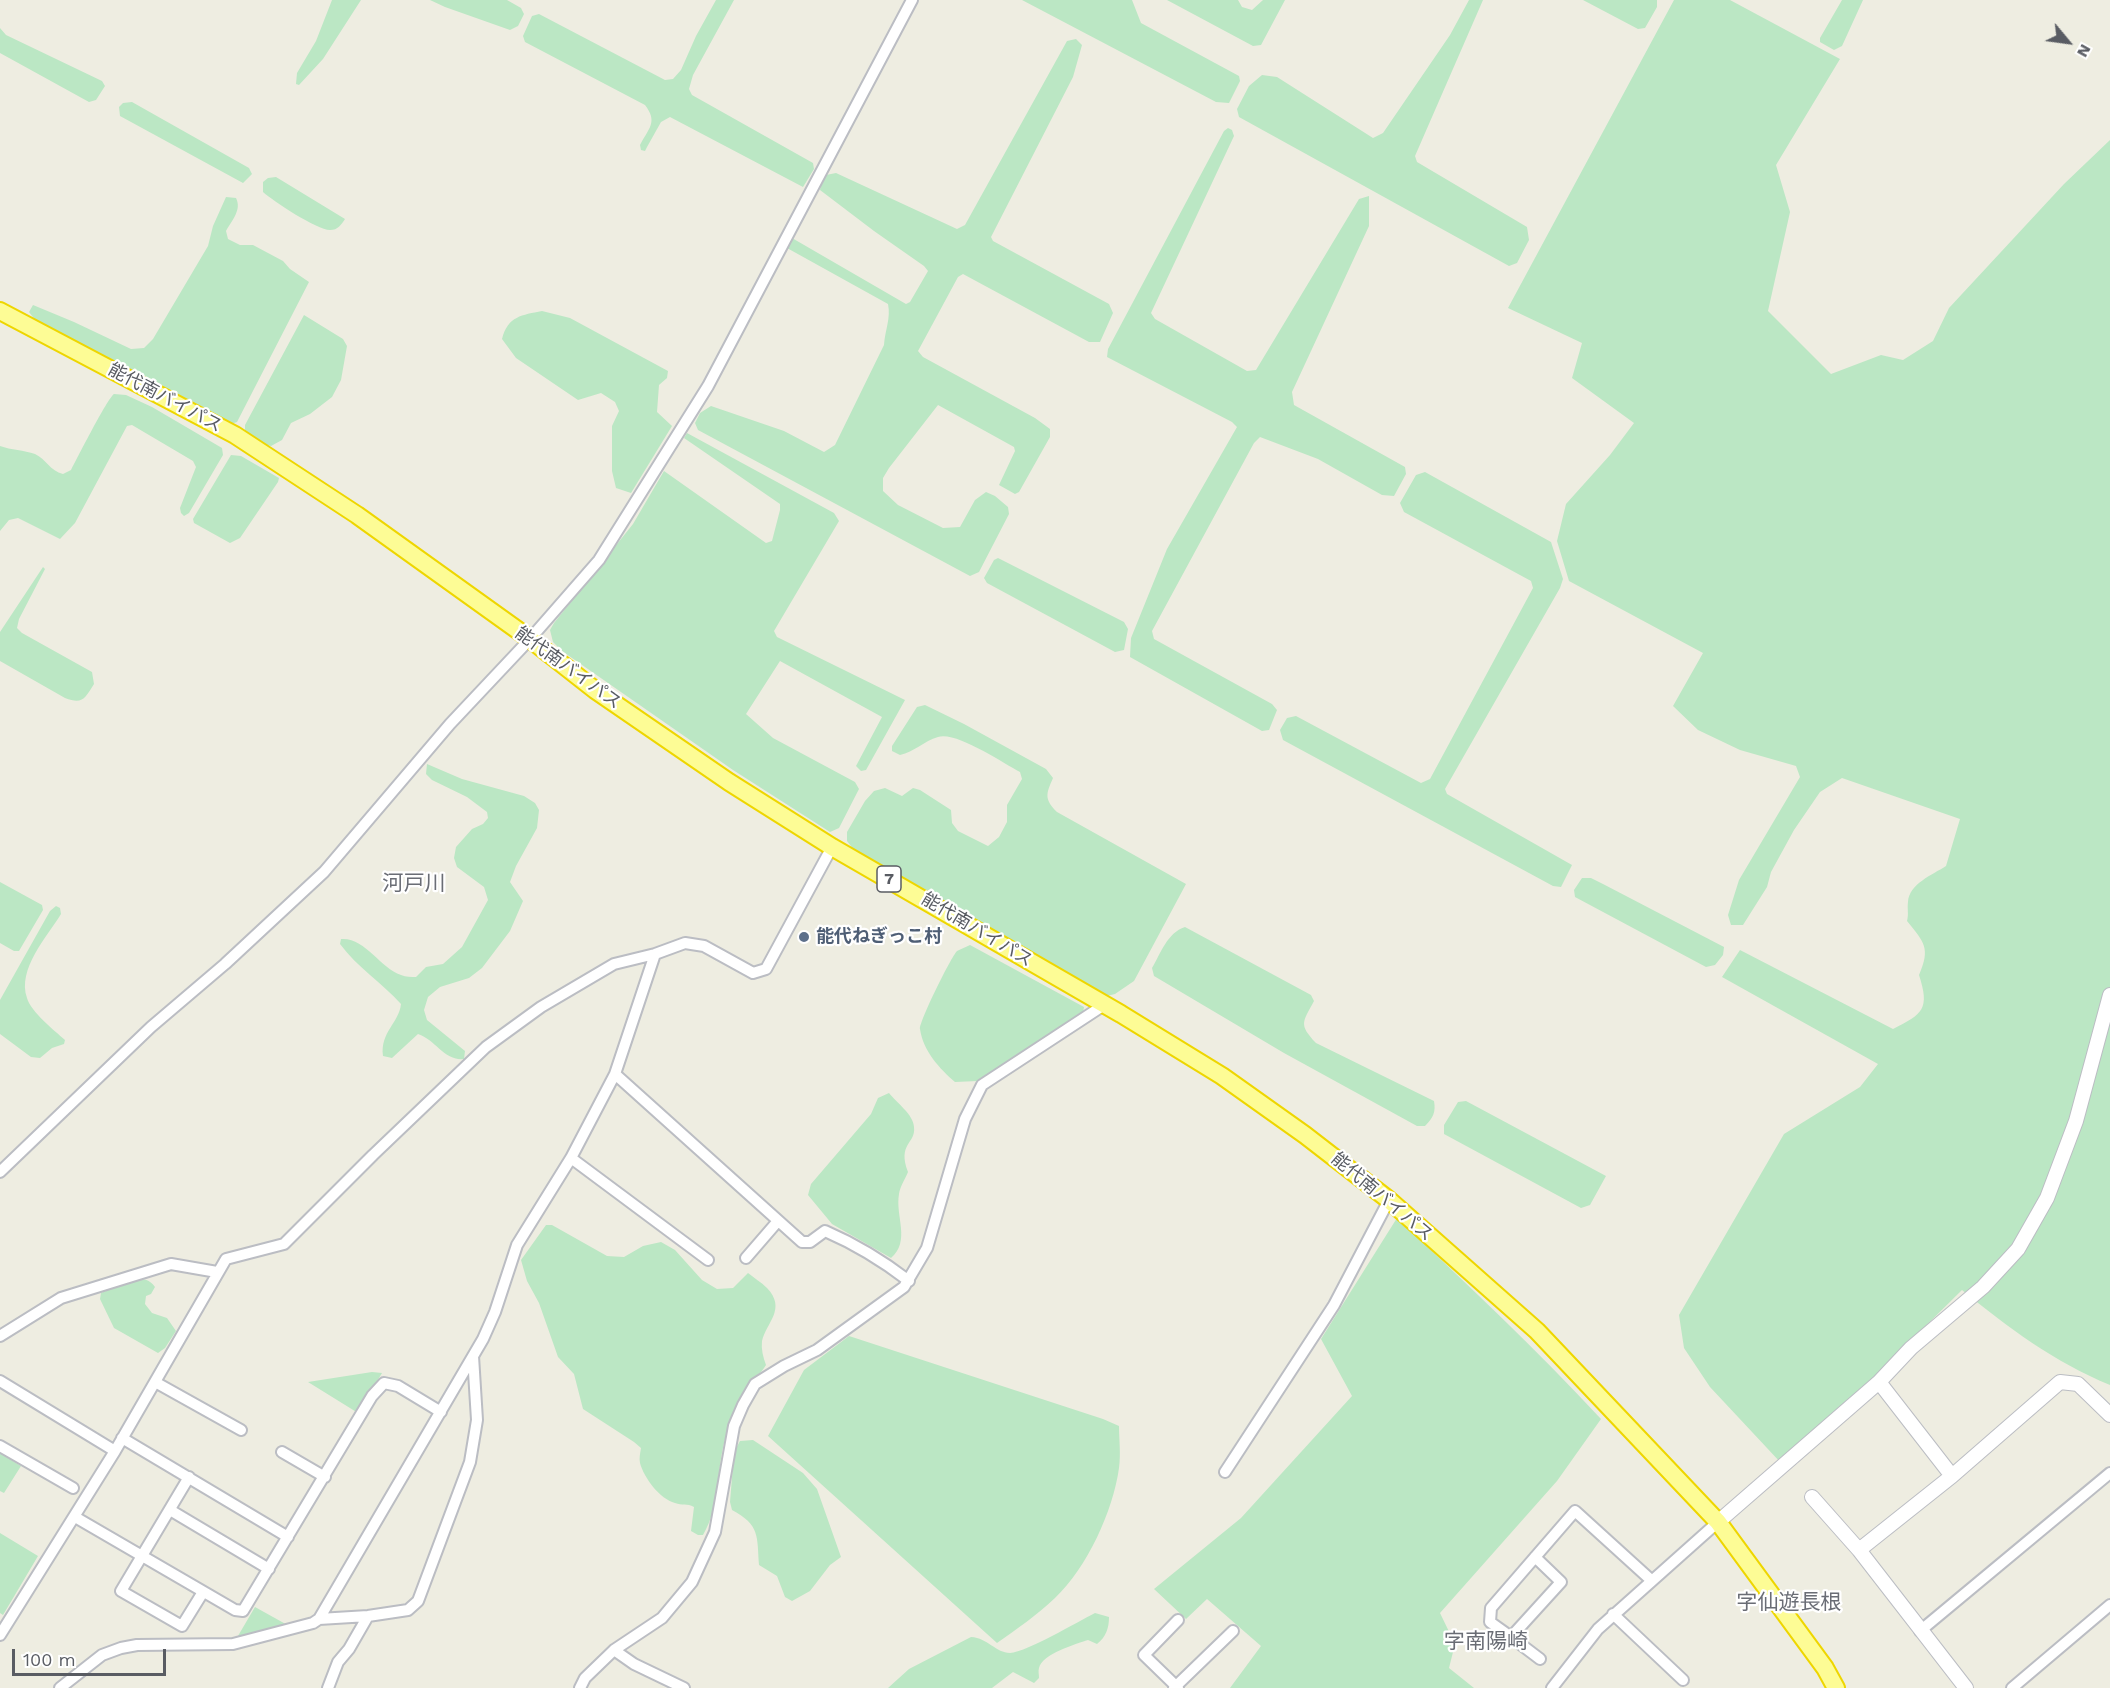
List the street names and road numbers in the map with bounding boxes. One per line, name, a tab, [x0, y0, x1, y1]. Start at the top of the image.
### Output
street label: 能代南バイパス	[104, 359, 226, 437]
street label: 能代南バイパス	[511, 622, 625, 714]
road number: 7	[877, 866, 901, 892]
street label: 能代南バイパス	[917, 888, 1037, 972]
street label: 能代南バイパス	[1327, 1148, 1437, 1246]

